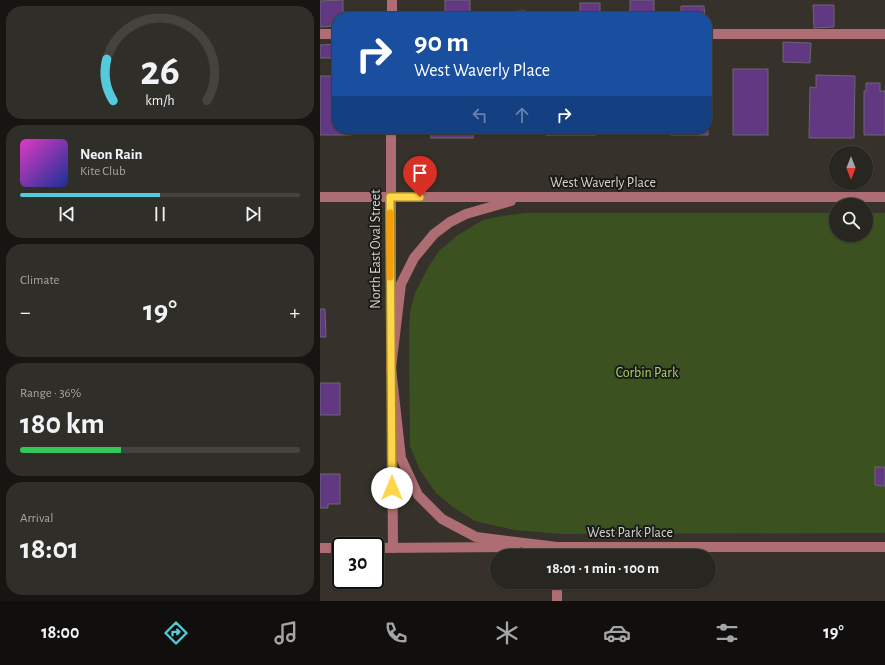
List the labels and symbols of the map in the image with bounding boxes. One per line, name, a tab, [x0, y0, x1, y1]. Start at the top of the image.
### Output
north arrow	[829, 146, 873, 190]
pin	[403, 156, 437, 197]
street label: West Waverly Place	[550, 176, 656, 190]
street label: North East Oval Street	[369, 189, 383, 309]
park label: Corbin Park	[616, 366, 679, 380]
position arrow	[371, 467, 413, 509]
street label: West Park Place	[587, 526, 673, 540]
speed limit sign: 30	[332, 537, 384, 589]

